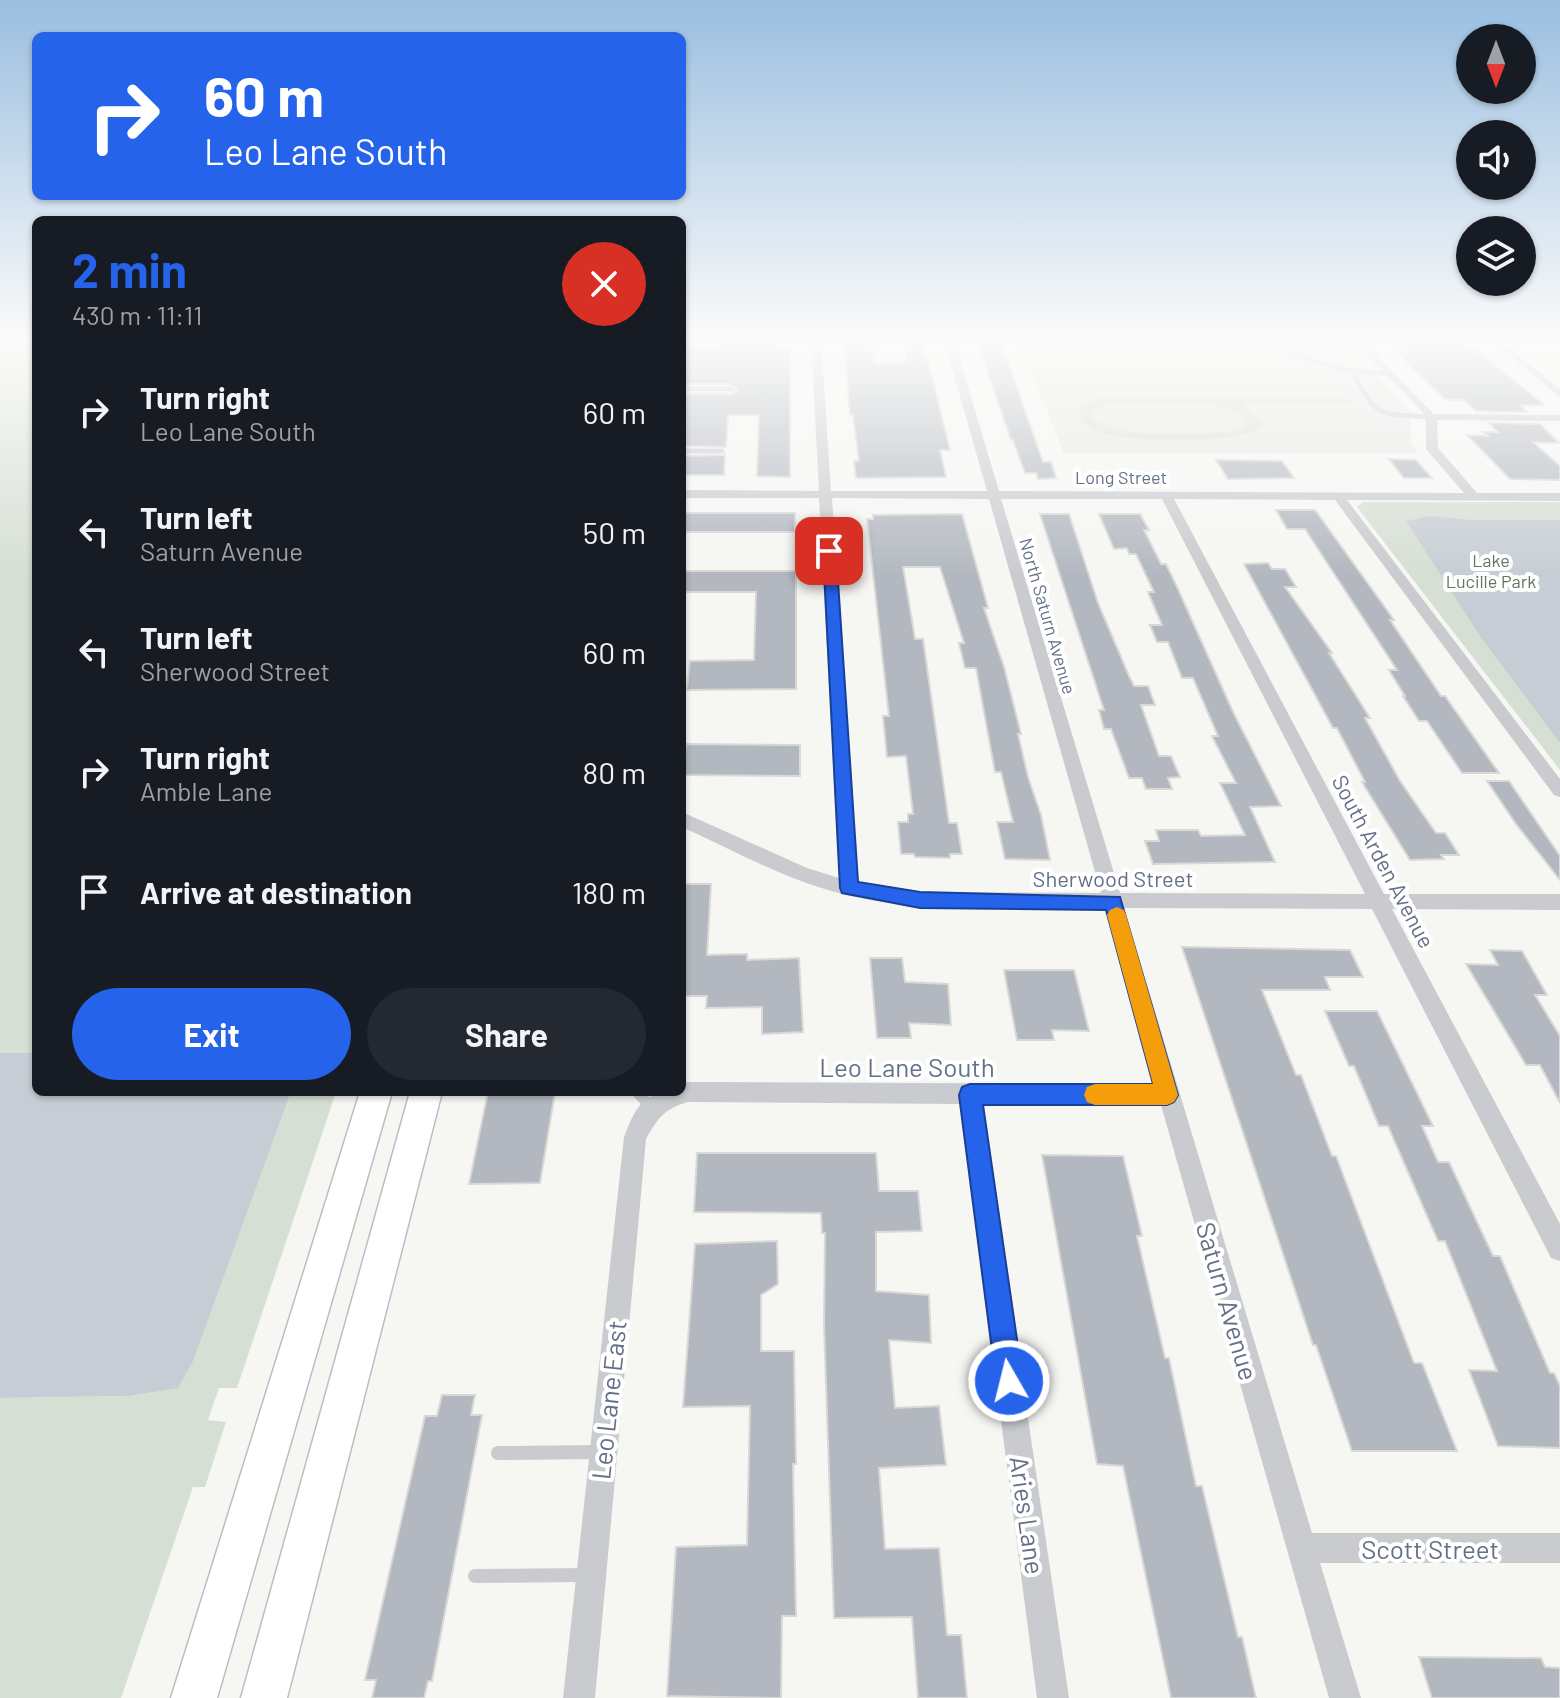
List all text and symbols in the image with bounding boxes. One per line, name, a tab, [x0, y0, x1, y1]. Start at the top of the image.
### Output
north arrow	[1456, 24, 1536, 104]
map controls	[1456, 24, 1536, 296]
text: 60 m	[204, 61, 324, 128]
icon: right	[72, 64, 176, 168]
button: sound	[1456, 120, 1536, 200]
text: Leo Lane South	[204, 129, 447, 172]
button: layers	[1456, 216, 1536, 296]
text: 2 min	[72, 240, 187, 298]
button: close	[562, 242, 646, 326]
text: 430 m · 11:11	[72, 299, 202, 330]
text: Turn right	[140, 379, 270, 415]
icon: right	[72, 390, 116, 434]
text: 60 m	[583, 394, 646, 430]
text: Leo Lane South	[140, 415, 316, 446]
street label: Long Street	[1075, 466, 1167, 488]
text: Turn left	[140, 499, 253, 535]
icon: left	[72, 510, 116, 554]
text: 50 m	[583, 514, 646, 550]
pin	[795, 517, 863, 585]
icon: arrive	[807, 529, 851, 573]
text: Saturn Avenue	[140, 535, 303, 566]
street label: North Saturn Avenue	[1015, 535, 1081, 697]
park label: Lake Lucille Park	[1446, 549, 1536, 592]
text: Turn left	[140, 619, 253, 655]
icon: left	[72, 630, 116, 674]
text: 60 m	[583, 634, 646, 670]
text: Sherwood Street	[140, 655, 330, 686]
text: Turn right	[140, 739, 270, 775]
icon: right	[72, 750, 116, 794]
text: 80 m	[583, 754, 646, 790]
street label: South Arden Avenue	[1327, 770, 1441, 952]
text: Amble Lane	[140, 775, 272, 806]
street label: Sherwood Street	[1033, 865, 1193, 891]
icon: arrive	[72, 870, 116, 914]
text: Arrive at destination	[140, 874, 412, 910]
text: 180 m	[572, 874, 646, 910]
button: Exit	[72, 988, 351, 1080]
button: Share	[367, 988, 646, 1080]
street label: Leo Lane South	[819, 1051, 995, 1082]
street label: Saturn Avenue	[1191, 1218, 1265, 1384]
street label: Leo Lane East	[584, 1319, 632, 1481]
position arrow	[967, 1339, 1051, 1423]
street label: Aries Lane	[1004, 1454, 1052, 1576]
street label: Scott Street	[1361, 1533, 1499, 1564]

